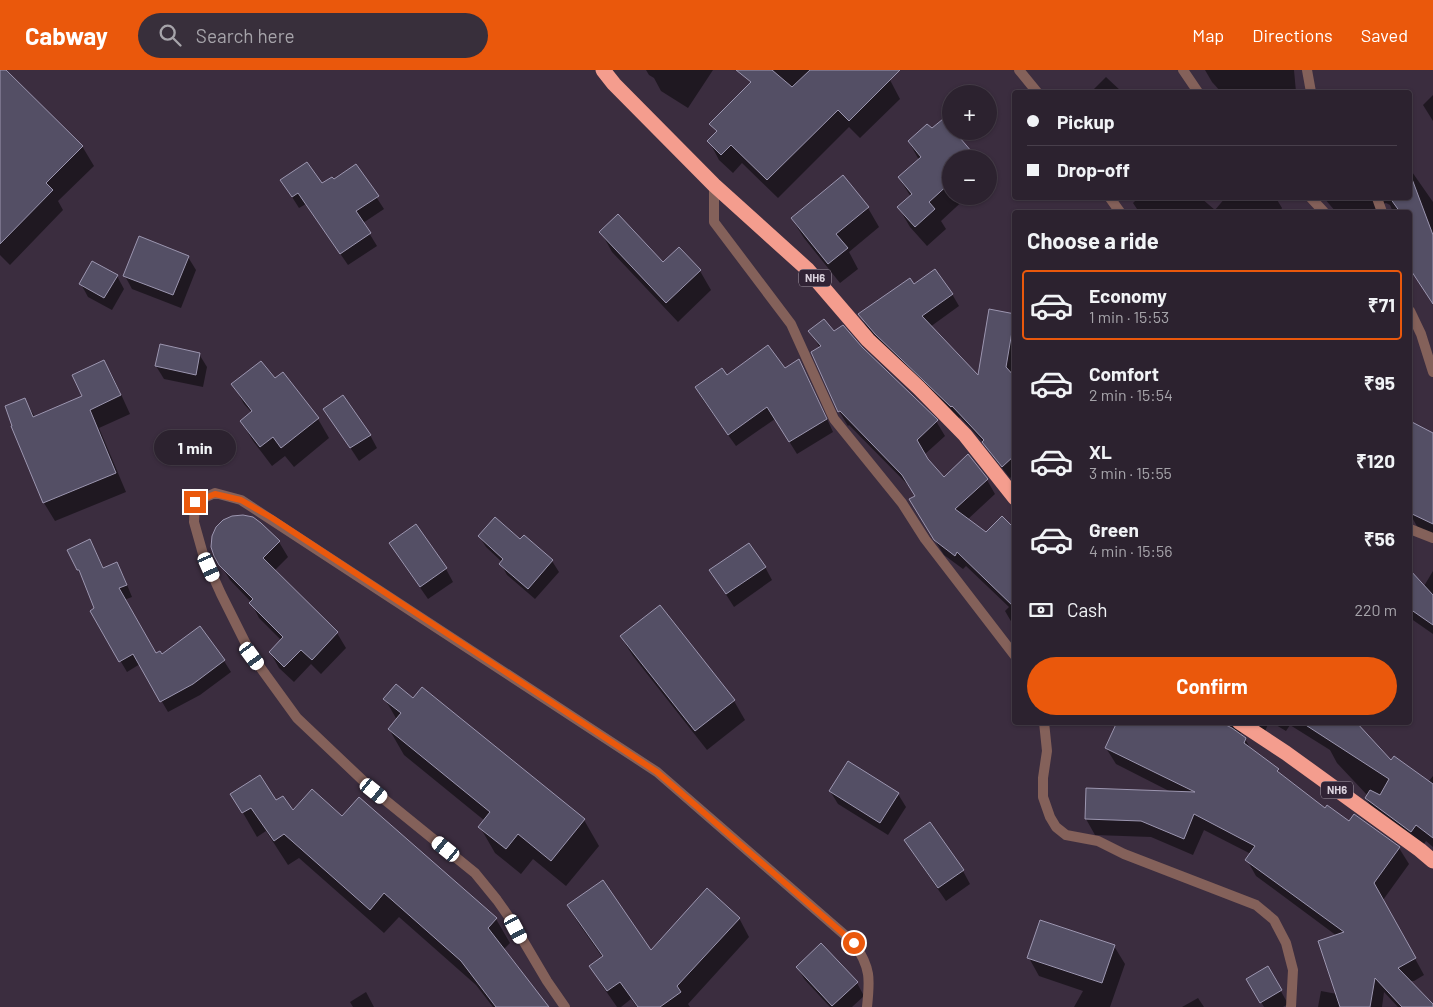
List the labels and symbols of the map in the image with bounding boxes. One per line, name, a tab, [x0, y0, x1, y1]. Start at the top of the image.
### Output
road number: NH6	[799, 270, 831, 287]
callout: 1 min	[154, 430, 236, 464]
route end	[184, 491, 206, 513]
car	[196, 550, 221, 584]
car	[237, 639, 266, 673]
car	[357, 776, 390, 806]
road number: NH6	[1321, 782, 1353, 798]
car	[429, 834, 462, 864]
car	[502, 912, 529, 946]
route start	[843, 932, 865, 954]

